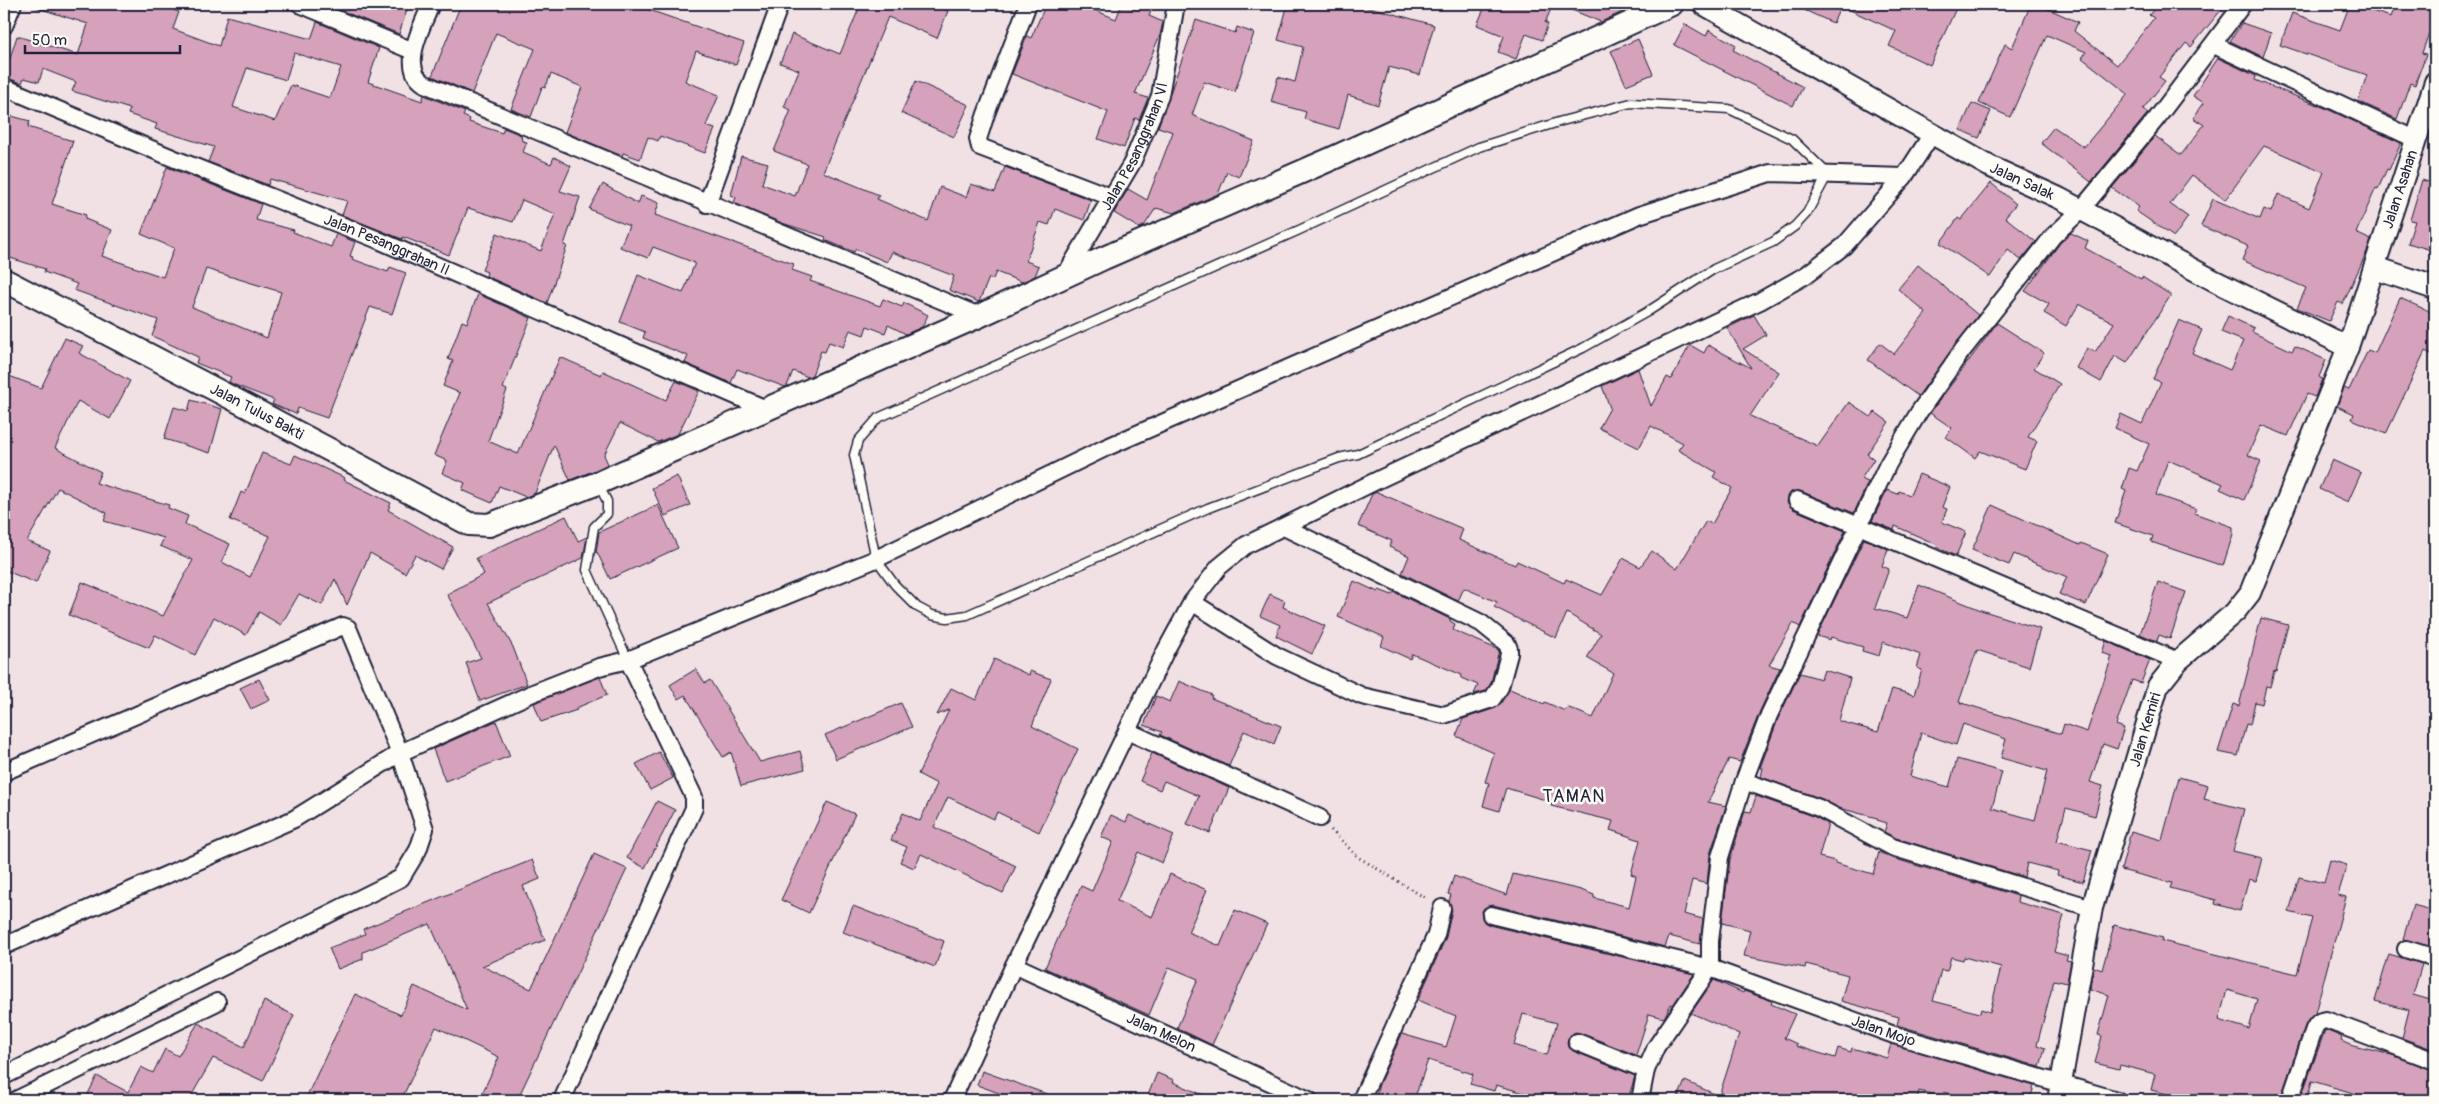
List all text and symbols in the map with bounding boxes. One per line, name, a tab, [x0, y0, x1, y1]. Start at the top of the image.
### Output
scale bar	[25, 22, 180, 54]
text: 50 m	[32, 31, 67, 50]
street label: Jalan Pesanggrahan VI	[1097, 81, 1172, 214]
street label: Jalan Asahan	[2379, 148, 2422, 231]
street label: Jalan Salak	[1987, 159, 2058, 205]
street label: Jalan Pesanggrahan II	[321, 210, 452, 280]
street label: Jalan Tulus Bakti	[207, 379, 307, 444]
street label: Jalan Kemiri	[2125, 690, 2166, 769]
district label: TAMAN	[1543, 785, 1605, 808]
street label: Jalan Melon	[1123, 1009, 1199, 1057]
street label: Jalan Mojo	[1849, 1011, 1918, 1051]

